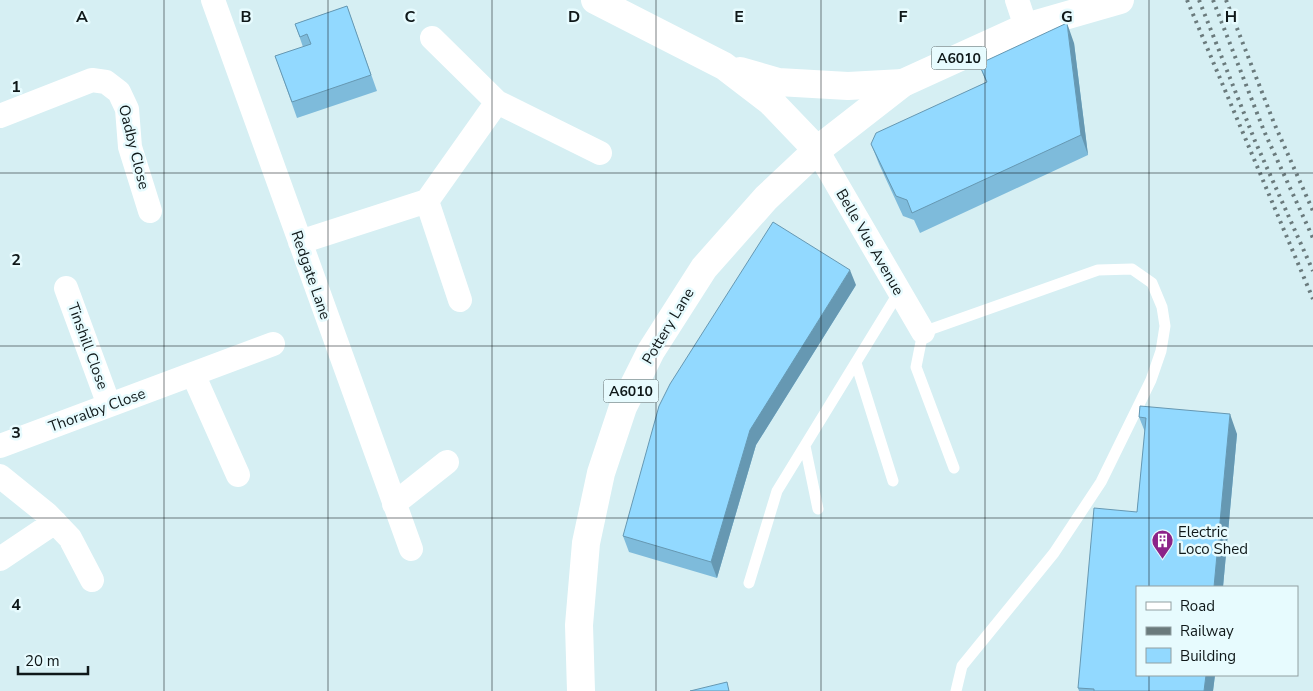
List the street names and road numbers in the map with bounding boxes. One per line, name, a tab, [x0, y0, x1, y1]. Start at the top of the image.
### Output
road number: A6010	[932, 46, 986, 70]
street label: Oadby Close	[114, 103, 154, 191]
street label: Belle Vue Avenue	[831, 185, 909, 299]
street label: Redgate Lane	[286, 228, 336, 322]
street label: Pottery Lane	[637, 284, 699, 368]
street label: Tinshill Close	[63, 300, 113, 392]
road number: A6010	[604, 380, 658, 402]
street label: Thoralby Close	[46, 383, 148, 437]

